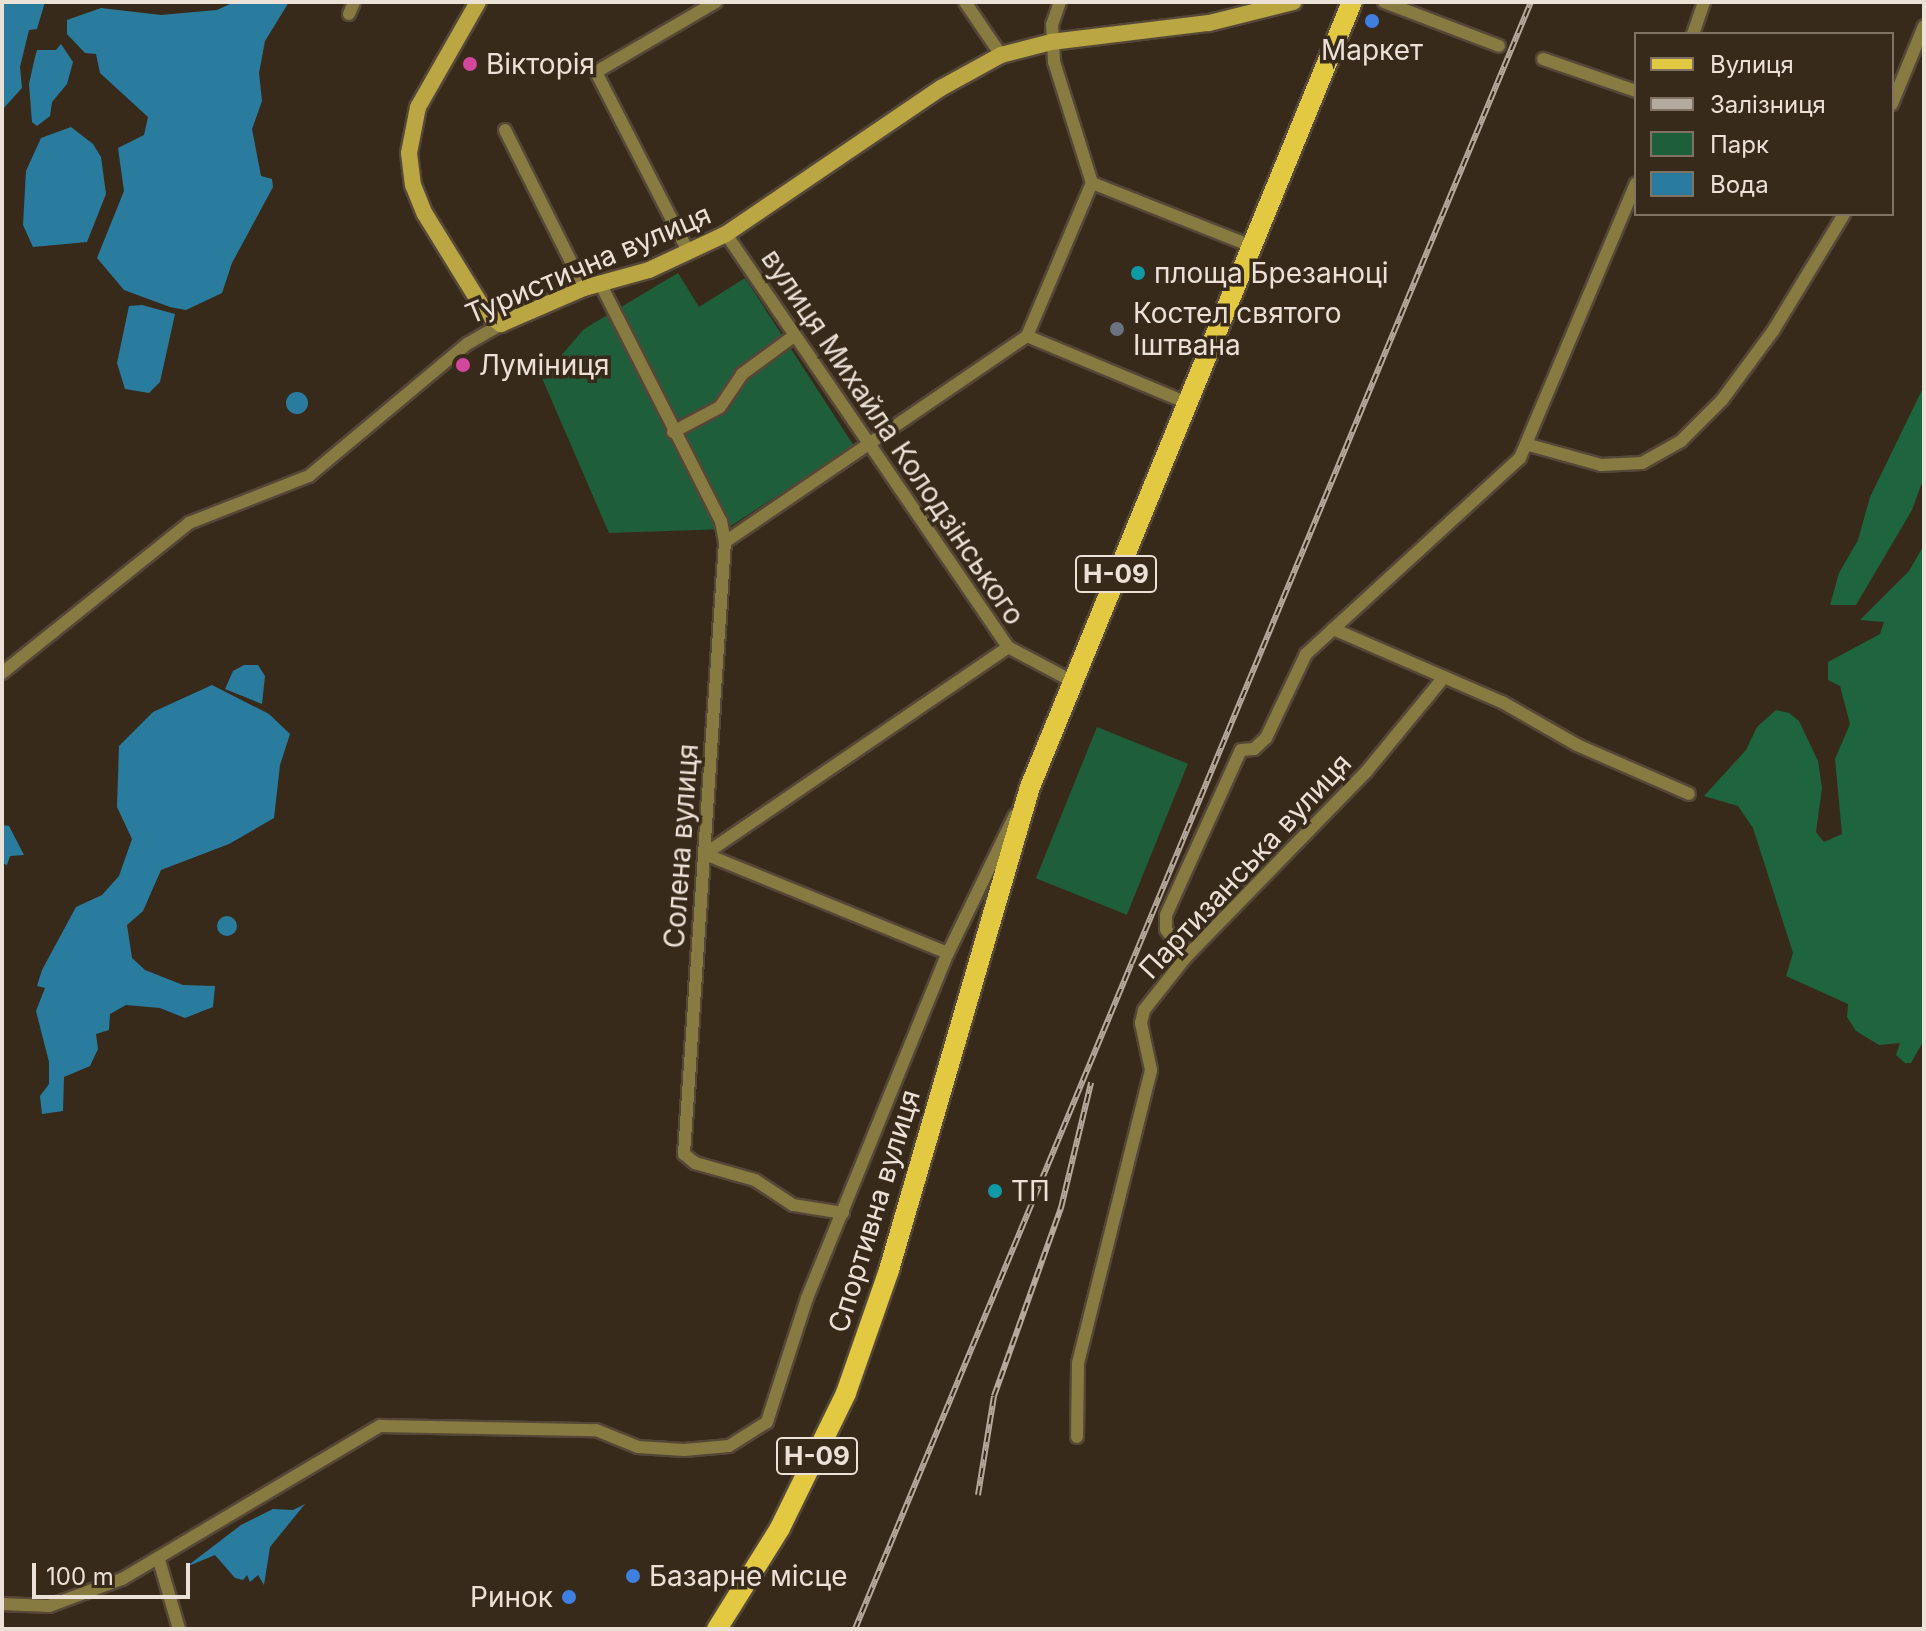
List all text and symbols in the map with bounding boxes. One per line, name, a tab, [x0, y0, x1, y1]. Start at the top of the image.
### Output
marker: Маркет	[1363, 12, 1381, 30]
legend	[1634, 32, 1894, 216]
place label: Маркет	[1321, 33, 1423, 67]
place label: Вікторія	[486, 47, 595, 81]
text: Вулиця	[1710, 50, 1794, 79]
marker: Вікторія	[461, 55, 479, 73]
text: Залізниця	[1710, 90, 1826, 119]
text: Парк	[1710, 130, 1769, 159]
text: Вода	[1710, 170, 1769, 199]
street label: Туристична вулиця	[460, 197, 716, 331]
street label: вулиця Михайла Колодзінського	[754, 243, 1032, 631]
place label: площа Брезаноці	[1154, 256, 1388, 290]
marker: площа Брезаноці	[1129, 264, 1147, 282]
place label: Костел святого Іштвана	[1133, 296, 1342, 362]
marker: Костел святого Іштвана	[1108, 320, 1126, 338]
place label: Луміниця	[479, 348, 610, 382]
marker: Луміниця	[454, 356, 472, 374]
road number: Н-09	[1074, 552, 1158, 596]
street label: Солена вулиця	[657, 743, 705, 949]
street label: Партизанська вулиця	[1132, 747, 1358, 985]
street label: Спортивна вулиця	[821, 1086, 927, 1336]
place label: ТП	[1011, 1174, 1050, 1208]
marker: ТП	[986, 1182, 1004, 1200]
road number: Н-09	[775, 1434, 859, 1478]
scale bar	[36, 1547, 194, 1597]
place label: Базарне місце	[649, 1559, 848, 1593]
text: 100 m	[46, 1562, 114, 1591]
marker: Базарне місце	[624, 1567, 642, 1585]
place label: Ринок	[470, 1580, 553, 1614]
marker: Ринок	[560, 1588, 578, 1606]

